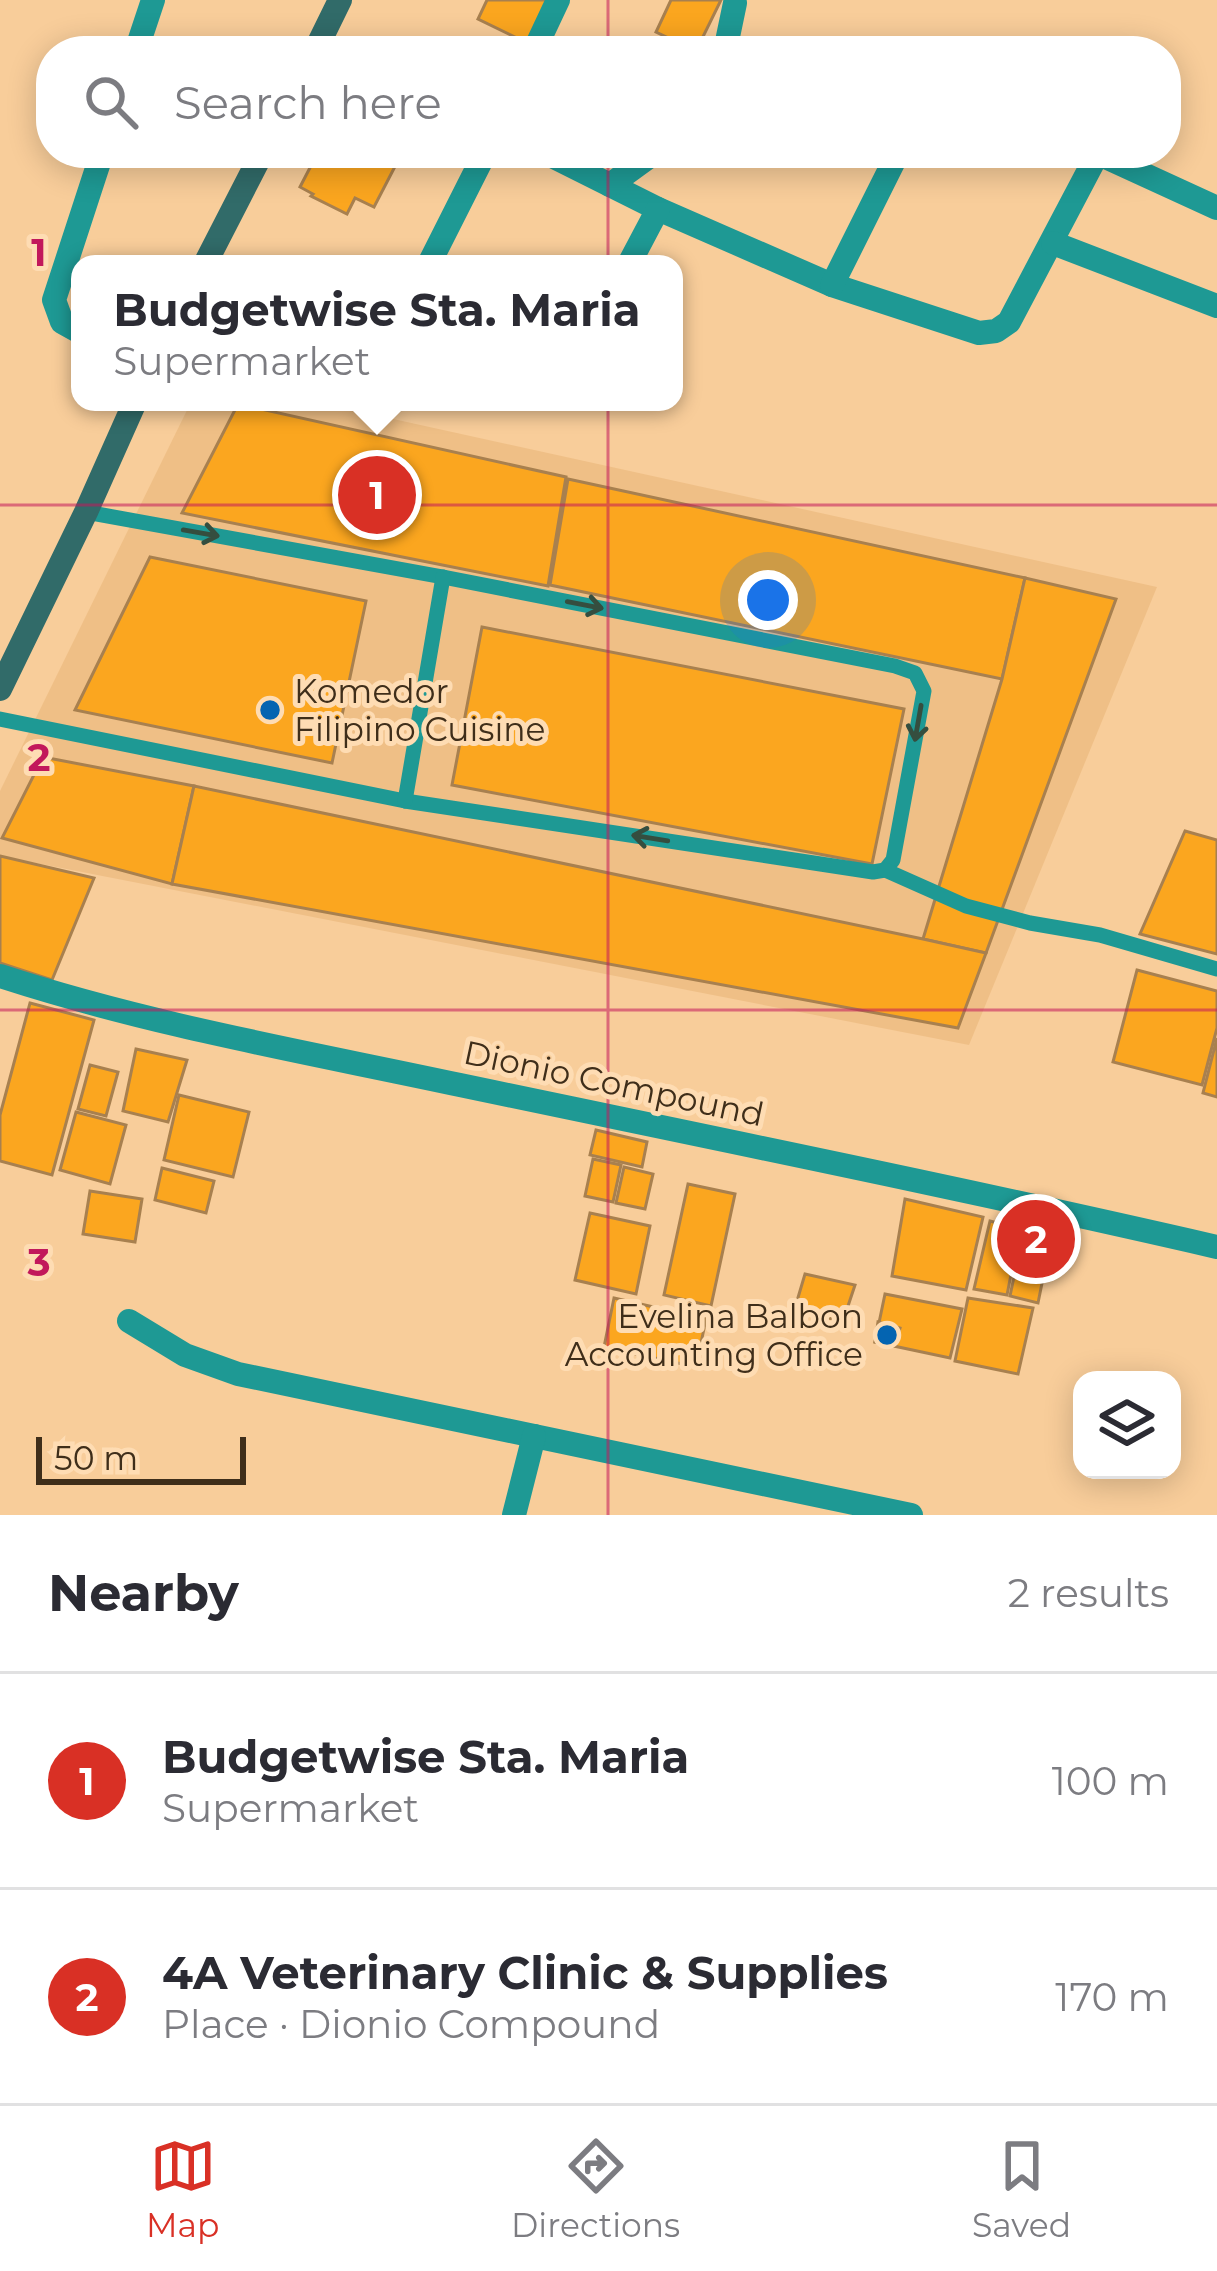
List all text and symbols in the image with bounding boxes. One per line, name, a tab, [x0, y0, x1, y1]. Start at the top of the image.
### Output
search box	[36, 36, 1181, 168]
icon: search	[78, 69, 144, 135]
text: Search here	[174, 75, 442, 130]
text: 1	[31, 228, 47, 276]
popup	[71, 255, 683, 411]
text: Budgetwise Sta. Maria	[113, 282, 641, 337]
text: Supermarket	[113, 337, 371, 385]
pin: 1	[338, 450, 416, 540]
one-way arrow	[181, 523, 220, 546]
your location	[738, 570, 798, 630]
one-way arrow	[564, 595, 603, 617]
place label: Komedor Filipino Cuisine	[294, 671, 546, 749]
marker: Komedor Filipino Cuisine	[257, 697, 283, 723]
one-way arrow	[906, 703, 928, 742]
text: 2	[27, 733, 51, 781]
one-way arrow	[631, 826, 670, 849]
street label: Dionio Compound	[460, 1032, 768, 1134]
pin: 2	[997, 1194, 1075, 1284]
text: 3	[26, 1238, 51, 1286]
place label: Evelina Balbon Accounting Office	[565, 1296, 863, 1374]
marker: Evelina Balbon Accounting Office	[874, 1322, 900, 1348]
map controls	[1073, 1371, 1181, 1479]
button: layers	[1073, 1371, 1181, 1479]
scale bar	[36, 1431, 246, 1484]
text: 50 m	[54, 1438, 138, 1478]
text: Nearby	[48, 1562, 239, 1624]
text: 2 results	[1008, 1569, 1169, 1617]
text: Budgetwise Sta. Maria	[162, 1729, 689, 1784]
text: 1	[79, 1757, 95, 1805]
text: 100 m	[1052, 1757, 1169, 1805]
text: Supermarket	[162, 1784, 419, 1832]
text: 4A Veterinary Clinic & Supplies	[162, 1945, 888, 2000]
text: 2	[75, 1973, 99, 2021]
text: 170 m	[1055, 1973, 1169, 2021]
text: Place · Dionio Compound	[162, 2000, 660, 2048]
tab: Map	[146, 2133, 219, 2245]
tab: Directions	[511, 2133, 680, 2245]
tab: Saved	[972, 2133, 1071, 2245]

